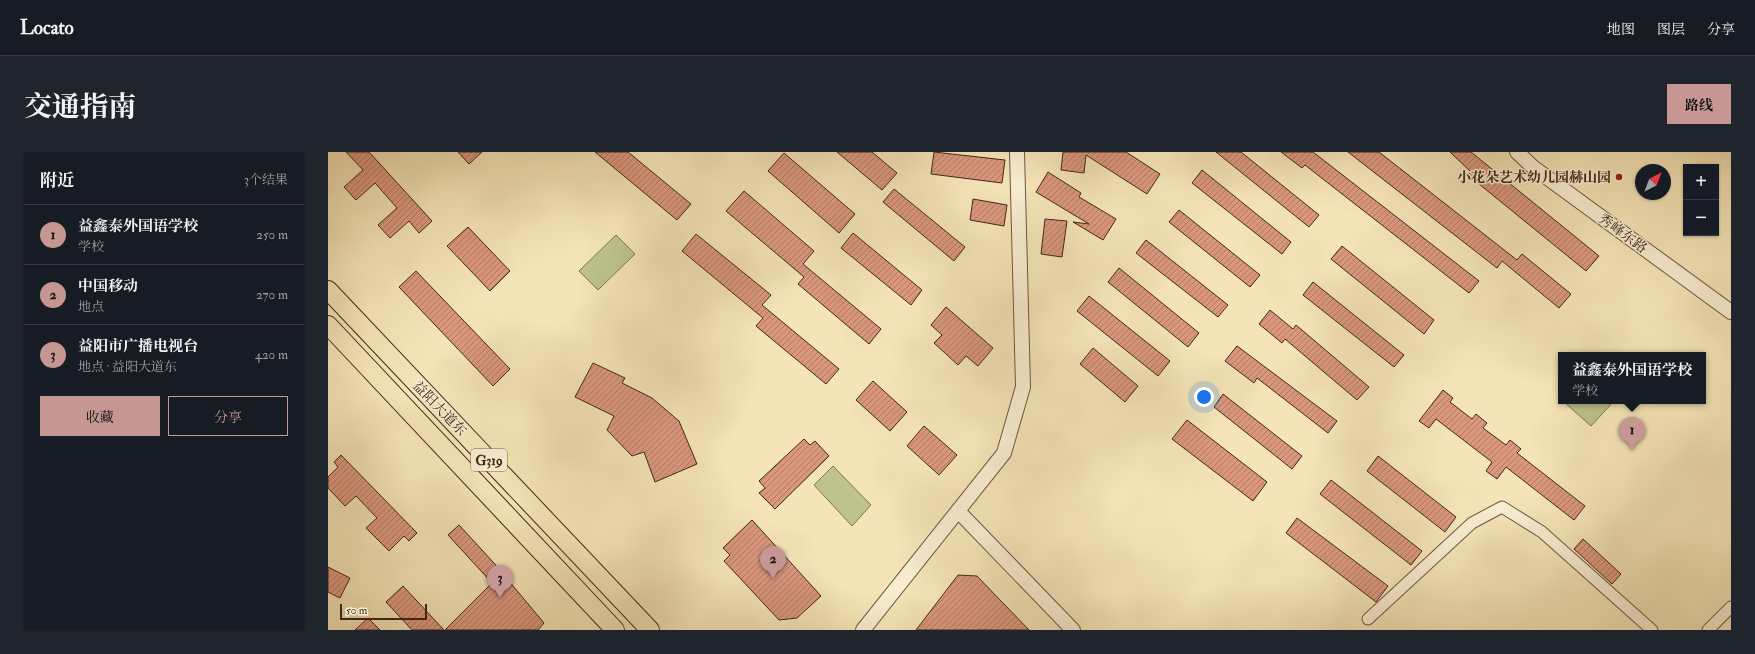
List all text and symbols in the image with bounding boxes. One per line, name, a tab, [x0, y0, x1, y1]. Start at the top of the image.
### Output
text: Locato	[20, 16, 74, 40]
text: 地图	[1607, 21, 1635, 38]
text: 图层	[1657, 21, 1685, 38]
text: 分享	[1707, 21, 1735, 38]
button: 路线	[1667, 84, 1731, 124]
text: 交通指南	[24, 90, 136, 125]
north arrow	[1635, 164, 1671, 200]
map controls	[1683, 164, 1719, 236]
button: +	[1683, 164, 1719, 200]
place label: 小花朵艺术幼儿园赫山园	[1457, 169, 1611, 186]
text: 附近	[40, 170, 74, 191]
text: 3个结果	[244, 172, 288, 188]
marker: 小花朵艺术幼儿园赫山园	[1614, 172, 1624, 182]
button: −	[1683, 200, 1719, 236]
street label: 秀峰东路	[1595, 210, 1650, 257]
text: 益鑫泰外国语学校	[78, 217, 198, 236]
text: 1	[51, 227, 55, 243]
text: 250 m	[256, 227, 288, 243]
text: 学校	[78, 239, 104, 255]
text: 中国移动	[78, 277, 138, 296]
text: 2	[50, 287, 56, 303]
text: 270 m	[256, 287, 288, 303]
text: 地点	[78, 299, 104, 315]
text: 益阳市广播电视台	[78, 337, 198, 356]
text: 3	[51, 347, 56, 363]
text: 420 m	[255, 347, 288, 363]
popup	[1558, 352, 1706, 404]
text: 地点 · 益阳大道东	[78, 359, 177, 375]
text: 益鑫泰外国语学校	[1572, 361, 1692, 380]
street label: 益阳大道东	[409, 377, 470, 439]
text: 学校	[1572, 383, 1598, 399]
your location	[1194, 387, 1214, 407]
button: 收藏	[40, 396, 160, 436]
button: 分享	[168, 396, 288, 436]
pin: 1	[1619, 417, 1645, 450]
road number: G319	[471, 449, 507, 471]
pin: 2	[760, 546, 786, 579]
pin: 3	[487, 565, 513, 598]
scale bar	[340, 602, 427, 621]
text: 50 m	[346, 604, 367, 617]

